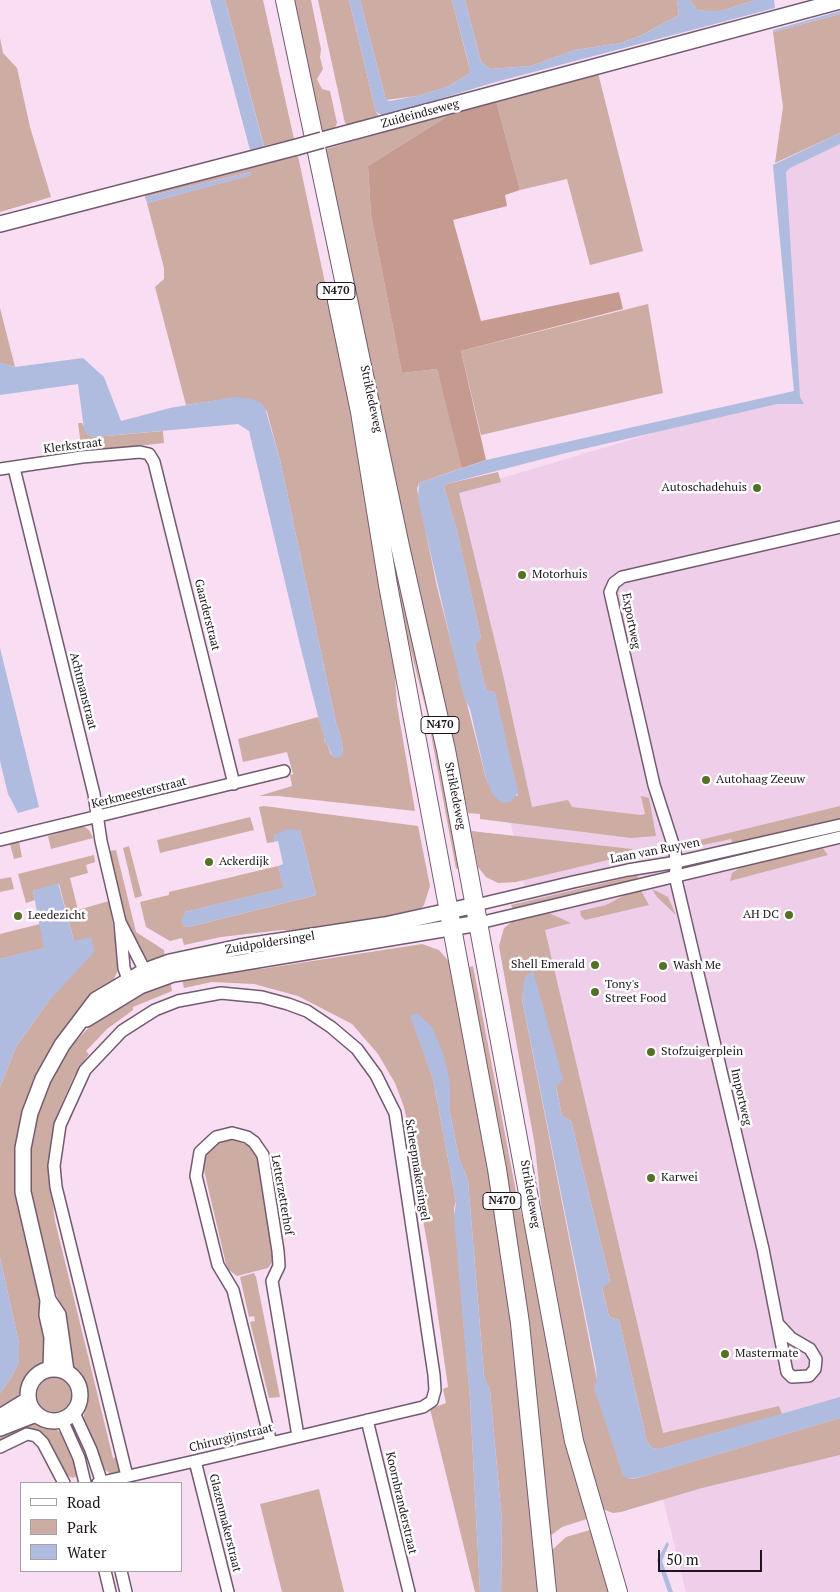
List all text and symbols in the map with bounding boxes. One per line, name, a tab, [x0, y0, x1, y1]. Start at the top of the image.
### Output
street label: Zuideindseweg	[379, 97, 461, 131]
road number: N470	[317, 282, 355, 300]
street label: Strikledeweg	[357, 364, 385, 434]
street label: Klerkstraat	[43, 435, 103, 457]
place label: Autoschadehuis	[662, 481, 747, 495]
marker: Autoschadehuis	[751, 482, 763, 494]
place label: Motorhuis	[532, 568, 587, 582]
marker: Motorhuis	[516, 569, 528, 581]
street label: Gaarderstraat	[191, 578, 223, 652]
street label: Exportweg	[619, 592, 643, 650]
street label: Achtmanstraat	[66, 651, 100, 731]
road number: N470	[421, 716, 459, 734]
street label: Strikledeweg	[441, 761, 469, 831]
place label: Autohaag Zeeuw	[716, 773, 805, 787]
street label: Kerkmeesterstraat	[90, 774, 188, 812]
marker: Autohaag Zeeuw	[700, 774, 712, 786]
street label: Laan van Ruyven	[609, 835, 701, 867]
place label: Ackerdijk	[219, 855, 269, 869]
marker: Ackerdijk	[203, 856, 215, 868]
place label: AH DC	[743, 908, 779, 922]
place label: Leedezicht	[28, 909, 86, 923]
marker: AH DC	[783, 909, 795, 921]
marker: Leedezicht	[12, 910, 24, 922]
street label: Zuidpoldersingel	[224, 929, 316, 957]
place label: Shell Emerald	[511, 958, 585, 972]
marker: Shell Emerald	[589, 959, 601, 971]
place label: Wash Me	[673, 959, 721, 973]
marker: Wash Me	[657, 960, 669, 972]
place label: Tony's Street Food	[605, 978, 666, 1006]
marker: Tony's Street Food	[589, 986, 601, 998]
place label: Stofzuigerplein	[661, 1045, 743, 1059]
marker: Stofzuigerplein	[645, 1046, 657, 1058]
street label: Importweg	[727, 1067, 755, 1127]
street label: Scheepmakersingel	[402, 1118, 432, 1222]
street label: Letterzetterhof	[268, 1154, 296, 1236]
street label: Strikledeweg	[517, 1159, 543, 1229]
place label: Karwei	[661, 1171, 698, 1185]
marker: Karwei	[645, 1172, 657, 1184]
road number: N470	[483, 1192, 521, 1210]
place label: Mastermate	[735, 1347, 799, 1361]
marker: Mastermate	[719, 1348, 731, 1360]
street label: Chirurgijnstraat	[188, 1421, 274, 1455]
street label: Koornbranderstraat	[382, 1450, 420, 1556]
street label: Glazenmakerstraat	[206, 1472, 244, 1574]
legend	[20, 1482, 182, 1572]
text: Road	[67, 1492, 100, 1512]
text: Park	[67, 1517, 97, 1537]
scale bar	[660, 1540, 764, 1572]
text: Water	[67, 1542, 106, 1562]
text: 50 m	[666, 1549, 699, 1569]

